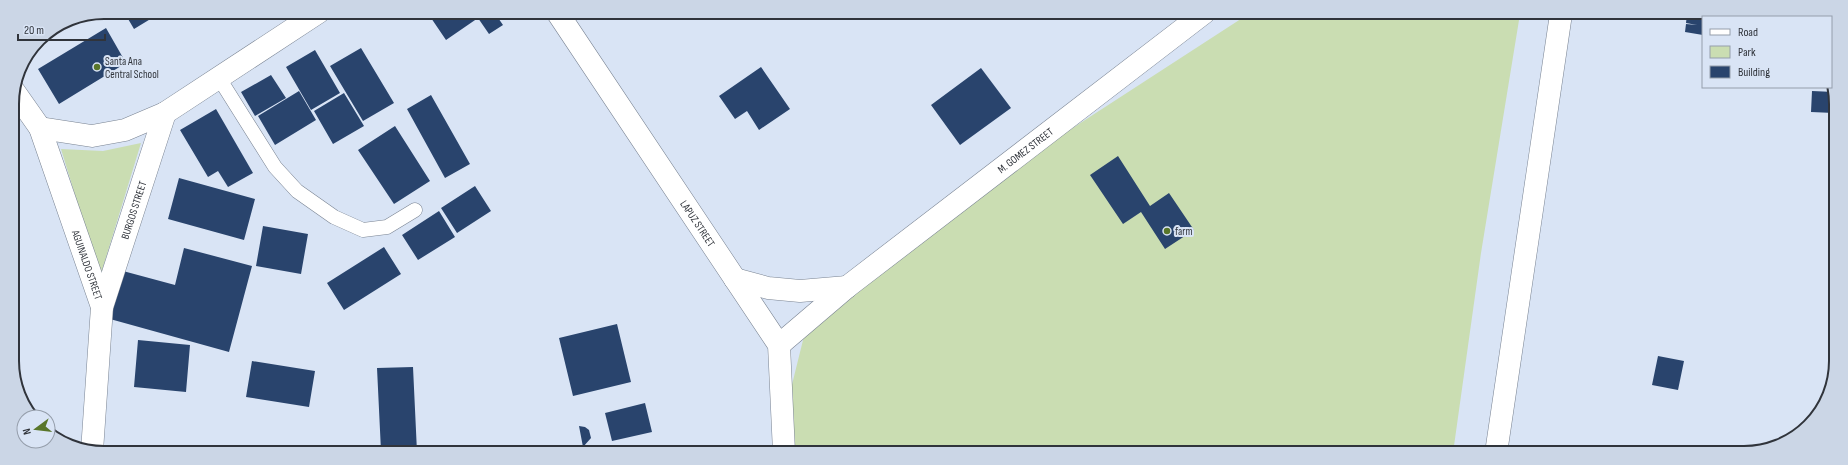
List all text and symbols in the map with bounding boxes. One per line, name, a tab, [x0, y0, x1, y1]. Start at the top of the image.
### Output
scale bar	[18, 16, 105, 42]
legend	[1702, 16, 1832, 88]
text: 20 m	[24, 23, 44, 38]
text: Road	[1738, 25, 1758, 40]
text: Park	[1738, 45, 1756, 60]
place label: Santa Ana Central School	[105, 55, 159, 81]
marker: Santa Ana Central School	[92, 62, 102, 72]
text: Building	[1738, 65, 1770, 80]
street label: M. GOMEZ STREET	[995, 125, 1056, 176]
street label: BURGOS STREET	[118, 179, 149, 241]
street label: LAPUZ STREET	[678, 198, 718, 249]
place label: farm	[1175, 225, 1193, 238]
marker: farm	[1162, 226, 1172, 236]
street label: AGUINALDO STREET	[69, 227, 106, 302]
north arrow	[16, 409, 56, 449]
text: N	[20, 427, 34, 436]

